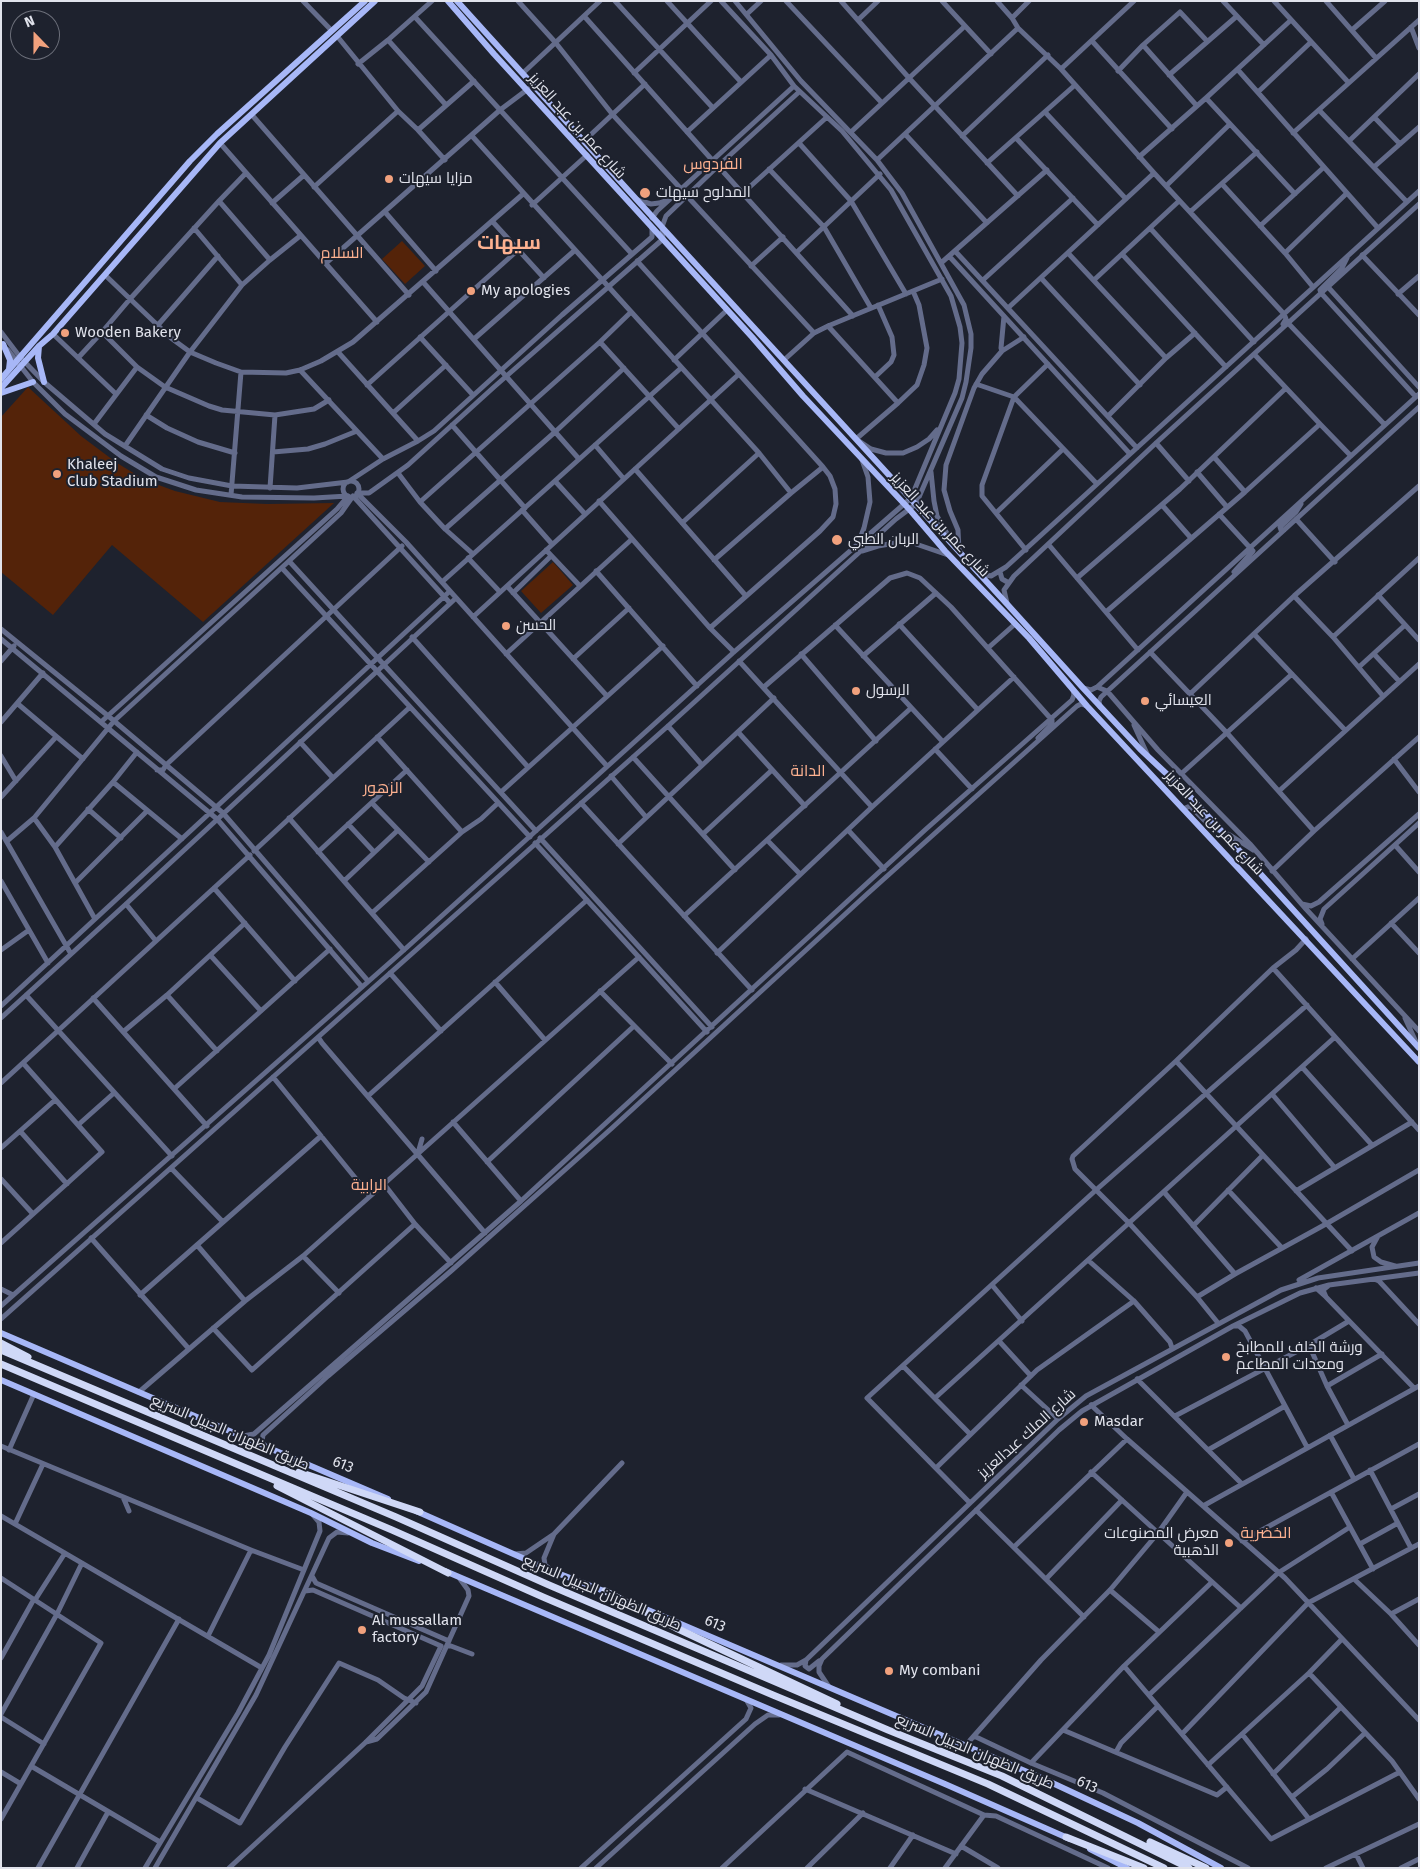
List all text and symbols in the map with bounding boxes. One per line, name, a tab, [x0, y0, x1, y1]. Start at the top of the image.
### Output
north arrow	[10, 10, 60, 60]
text: N	[22, 12, 37, 31]
street label: شارع عمر بن عبد العزيز	[525, 69, 629, 183]
district label: الفردوس	[683, 155, 743, 175]
place label: مزايا سيهات	[399, 170, 473, 188]
marker: مزايا سيهات	[383, 173, 395, 185]
place label: المدلوح سيهات	[656, 184, 751, 202]
marker: المدلوح سيهات	[638, 186, 652, 200]
district label: سيهات	[477, 231, 541, 255]
district label: السلام	[320, 244, 364, 264]
place label: My apologies	[481, 282, 570, 300]
marker: My apologies	[465, 285, 477, 297]
place label: Wooden Bakery	[75, 324, 181, 342]
marker: Wooden Bakery	[59, 327, 71, 339]
place label: Khaleej Club Stadium	[67, 456, 158, 491]
marker: Khaleej Club Stadium	[51, 468, 63, 480]
street label: شارع عمر بن عبد العزيز	[887, 469, 993, 581]
place label: الربان الطبي	[848, 531, 919, 549]
marker: الربان الطبي	[830, 533, 844, 547]
place label: الحسن	[516, 617, 556, 635]
marker: الحسن	[500, 620, 512, 632]
place label: الرسول	[866, 682, 910, 700]
marker: الرسول	[850, 685, 862, 697]
place label: العيسائي	[1155, 692, 1212, 710]
marker: العيسائي	[1139, 695, 1151, 707]
district label: الدانة	[790, 762, 826, 782]
street label: شارع عمر بن عبد العزيز	[1161, 767, 1267, 879]
district label: الزهور	[363, 779, 403, 799]
district label: الرابية	[351, 1176, 387, 1196]
place label: ورشة الخلف للمطابخ ومعدات المطاعم	[1236, 1339, 1363, 1374]
marker: ورشة الخلف للمطابخ ومعدات المطاعم	[1220, 1351, 1232, 1363]
street label: شارع الملك عبدالعزيز	[974, 1385, 1080, 1483]
street label: طريق الظهران الجبيل السريع	[148, 1391, 312, 1475]
place label: Masdar	[1094, 1413, 1144, 1431]
marker: Masdar	[1078, 1416, 1090, 1428]
street label: 613	[330, 1453, 356, 1477]
district label: الخضرية	[1240, 1524, 1292, 1544]
place label: معرض المصنوعات الذهبية	[1104, 1525, 1219, 1560]
marker: معرض المصنوعات الذهبية	[1223, 1537, 1235, 1549]
street label: طريق الظهران الجبيل السريع	[520, 1551, 684, 1635]
place label: Al mussallam factory	[372, 1612, 462, 1647]
street label: 613	[702, 1612, 728, 1636]
marker: Al mussallam factory	[356, 1624, 368, 1636]
place label: My combani	[899, 1662, 980, 1680]
marker: My combani	[883, 1665, 895, 1677]
street label: طريق الظهران الجبيل السريع	[893, 1710, 1057, 1794]
street label: 613	[1074, 1772, 1100, 1798]

